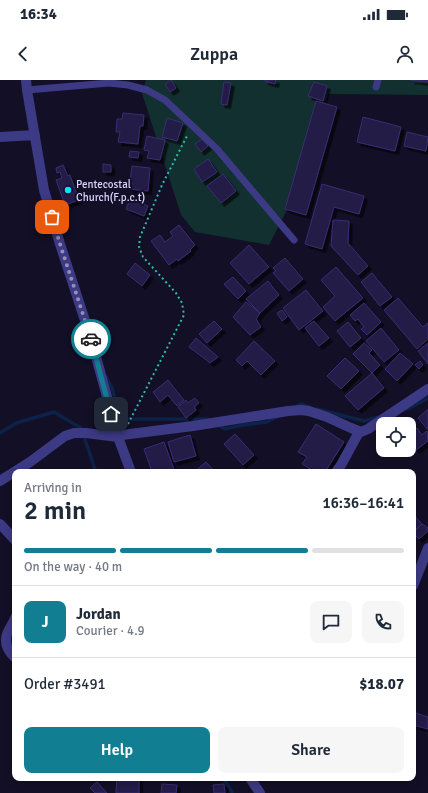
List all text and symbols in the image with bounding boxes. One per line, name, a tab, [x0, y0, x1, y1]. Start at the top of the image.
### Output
text: 16:34	[20, 5, 57, 23]
icon: back	[12, 43, 34, 65]
text: Zuppa	[190, 43, 238, 65]
icon: person	[394, 43, 416, 65]
place label: Pentecostal Church(F.p.c.t)	[76, 178, 145, 204]
marker: Pentecostal Church(F.p.c.t)	[63, 185, 73, 195]
pin	[35, 200, 69, 234]
icon: bag	[41, 206, 63, 228]
courier	[71, 319, 111, 359]
icon: car	[80, 328, 102, 350]
pin	[94, 397, 128, 431]
icon: home	[100, 403, 122, 425]
map controls	[376, 417, 416, 457]
button: locate	[376, 417, 416, 457]
text: Arriving in	[24, 480, 82, 496]
text: 16:36–16:41	[323, 494, 404, 512]
text: 2 min	[24, 495, 86, 527]
text: On the way · 40 m	[24, 559, 122, 575]
button: chat	[310, 601, 352, 643]
button: phone	[362, 601, 404, 643]
text: Jordan	[76, 605, 121, 623]
text: J	[41, 613, 49, 631]
text: Courier · 4.9	[76, 623, 145, 639]
text: Order #3491	[24, 675, 106, 693]
text: $18.07	[359, 675, 404, 693]
button: Help	[24, 727, 210, 773]
button: Share	[218, 727, 404, 773]

